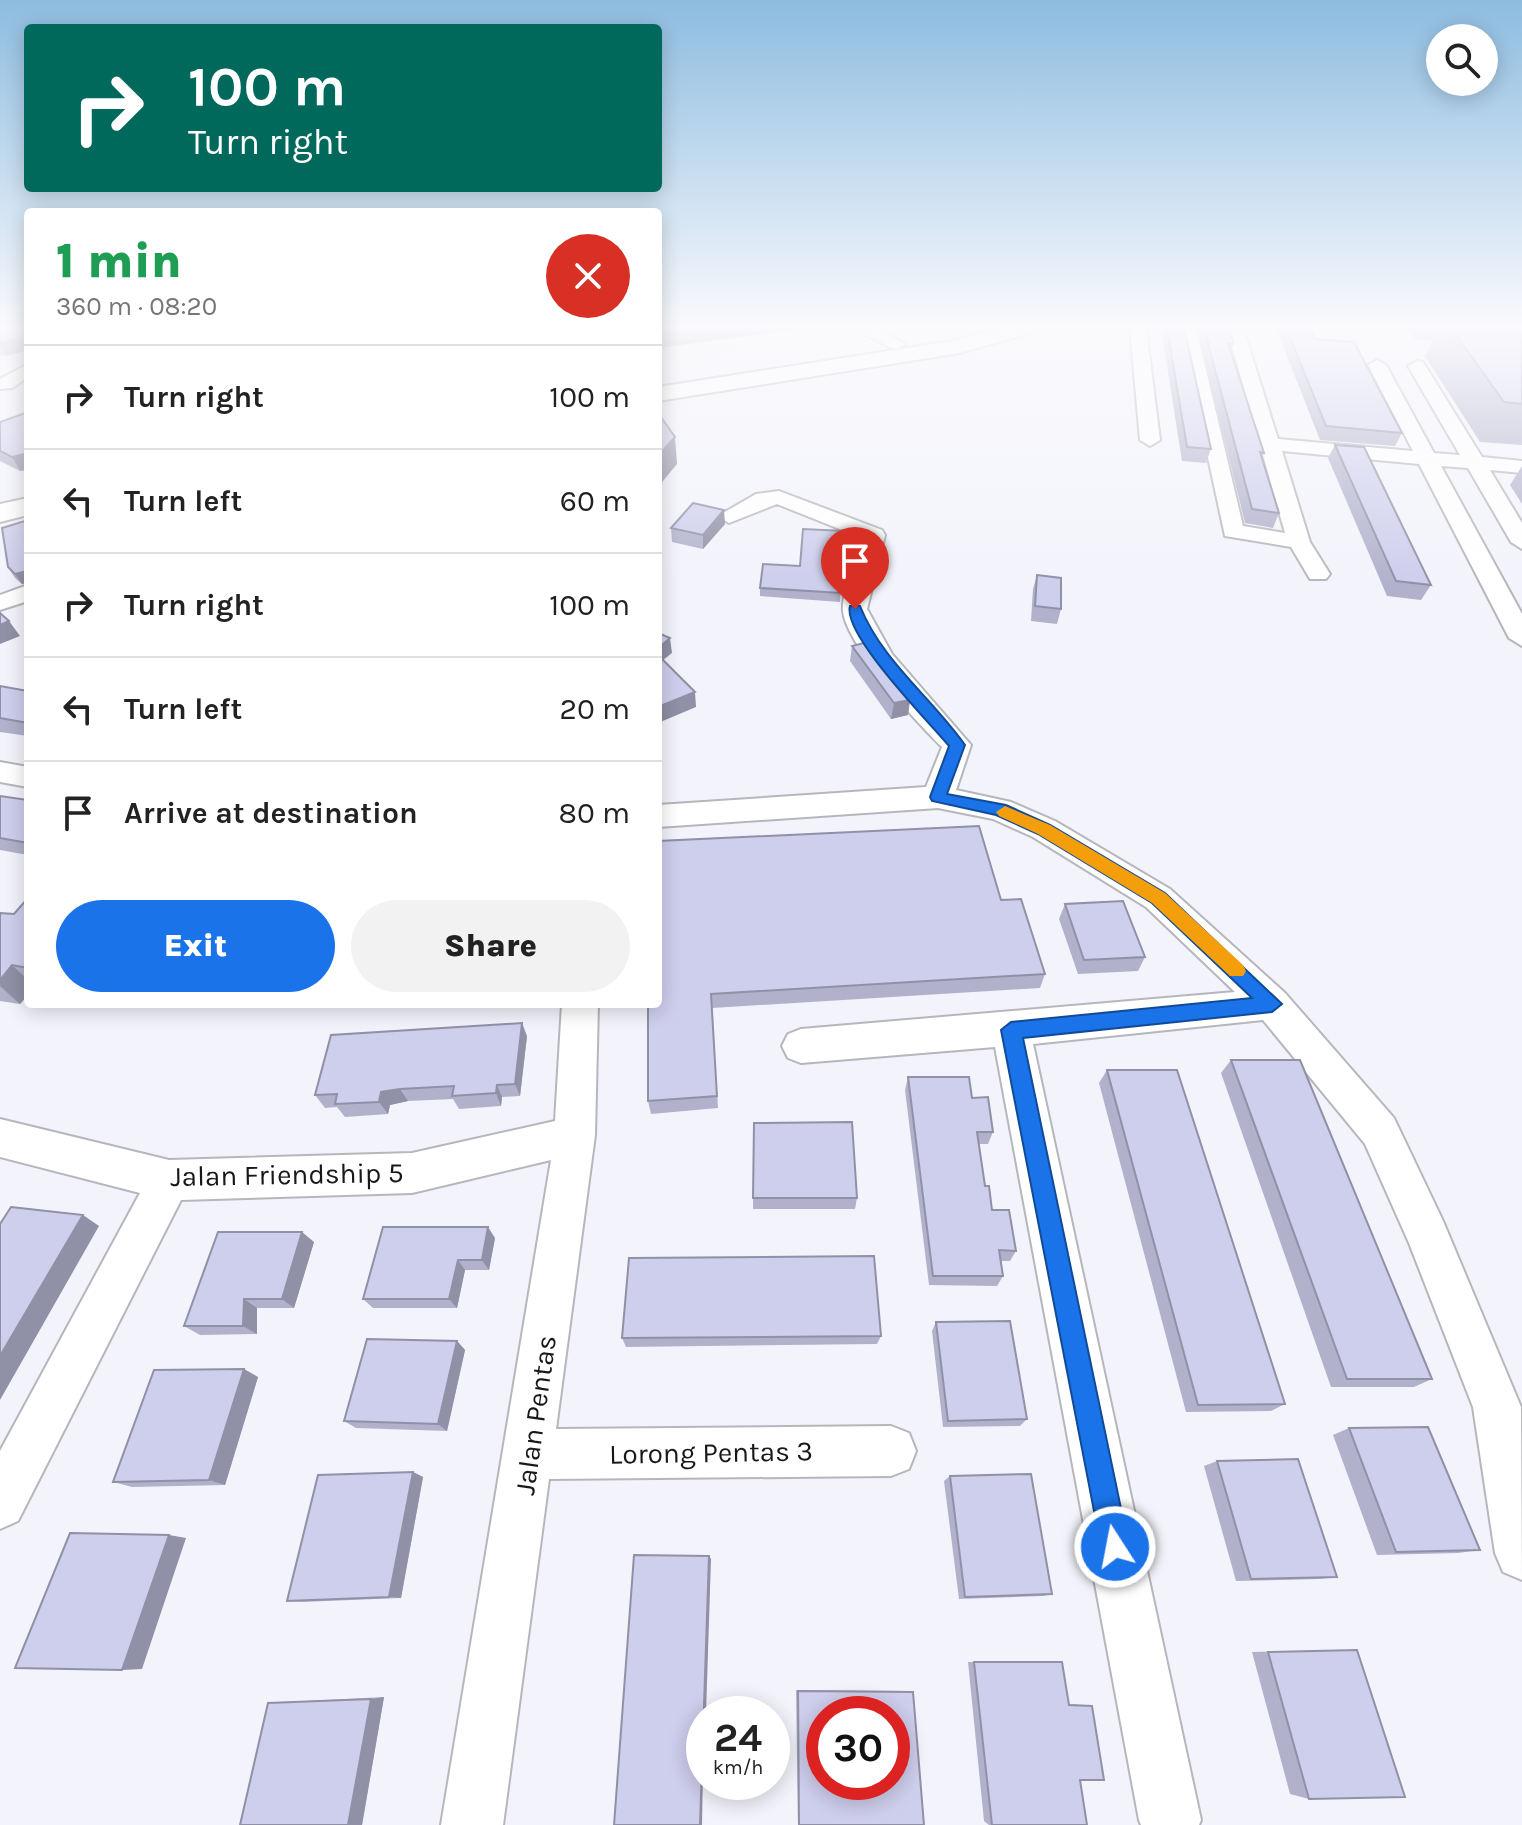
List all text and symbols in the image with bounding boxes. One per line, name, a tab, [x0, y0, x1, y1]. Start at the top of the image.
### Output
map controls	[1426, 24, 1498, 96]
button: search	[1426, 24, 1498, 96]
text: 100 m	[188, 54, 346, 119]
icon: right	[56, 56, 160, 160]
text: Turn right	[188, 121, 348, 163]
text: 1 min	[56, 233, 182, 289]
button: close	[546, 234, 630, 318]
text: 360 m · 08:20	[56, 291, 217, 322]
icon: right	[56, 375, 100, 419]
text: Turn right	[124, 379, 264, 415]
text: 100 m	[549, 379, 630, 415]
icon: left	[56, 479, 100, 523]
text: Turn left	[124, 483, 242, 519]
text: 60 m	[560, 483, 630, 519]
pin	[821, 527, 889, 609]
icon: arrive	[833, 539, 877, 583]
icon: right	[56, 583, 100, 627]
text: Turn right	[124, 587, 264, 623]
text: 100 m	[549, 587, 630, 623]
icon: left	[56, 687, 100, 731]
text: Turn left	[124, 691, 242, 727]
text: 20 m	[560, 691, 630, 727]
icon: arrive	[56, 791, 100, 835]
text: Arrive at destination	[124, 795, 418, 831]
text: 80 m	[559, 795, 630, 831]
button: Exit	[56, 900, 335, 992]
button: Share	[351, 900, 630, 992]
street label: Jalan Friendship 5	[170, 1156, 404, 1193]
street label: Jalan Pentas	[508, 1333, 563, 1497]
street label: Lorong Pentas 3	[609, 1434, 813, 1471]
position arrow	[1073, 1505, 1157, 1589]
speed limit sign: 30	[806, 1696, 910, 1800]
text: 24	[714, 1714, 762, 1761]
text: km/h	[713, 1756, 763, 1779]

